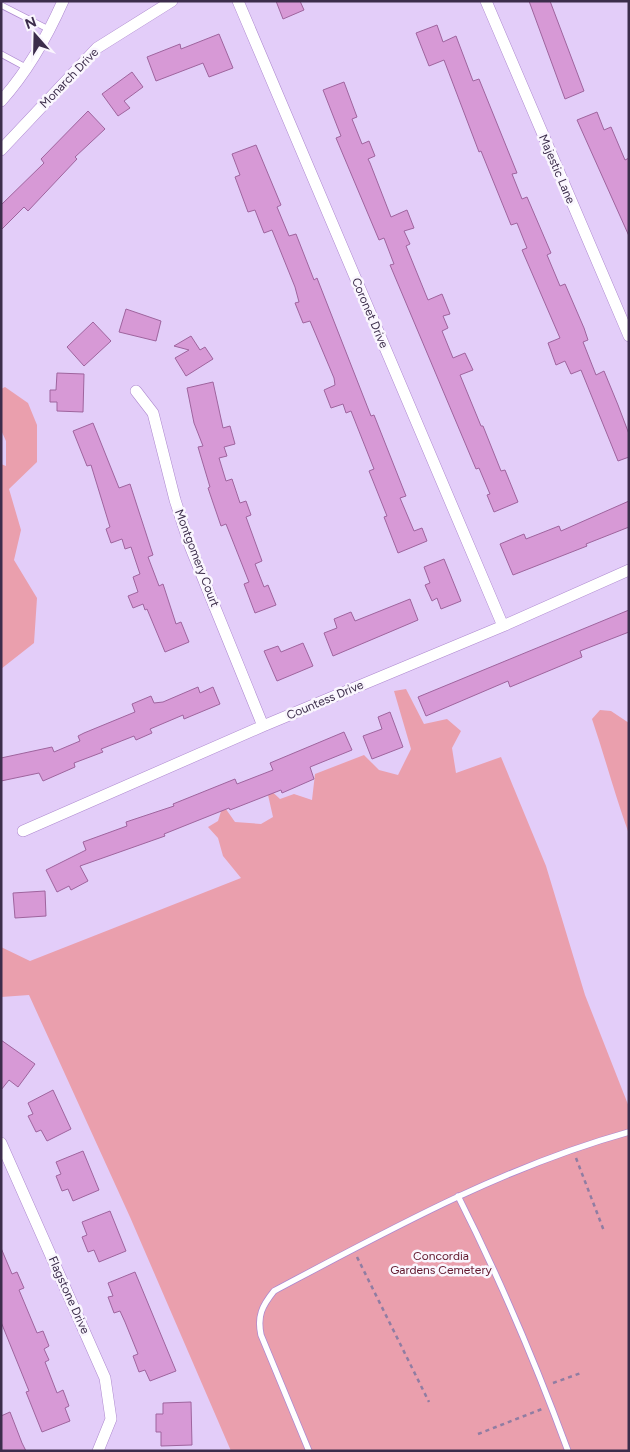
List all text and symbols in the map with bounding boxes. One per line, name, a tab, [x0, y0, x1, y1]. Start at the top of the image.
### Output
north arrow	[10, 10, 60, 60]
text: N	[23, 13, 39, 33]
street label: Monarch Drive	[37, 45, 101, 111]
street label: Majestic Lane	[536, 132, 578, 206]
street label: Coronet Drive	[349, 276, 391, 351]
street label: Montgomery Court	[172, 507, 222, 609]
street label: Countess Drive	[285, 677, 366, 722]
park label: Concordia Gardens Cemetery	[390, 1249, 492, 1277]
street label: Flagstone Drive	[46, 1254, 93, 1336]

